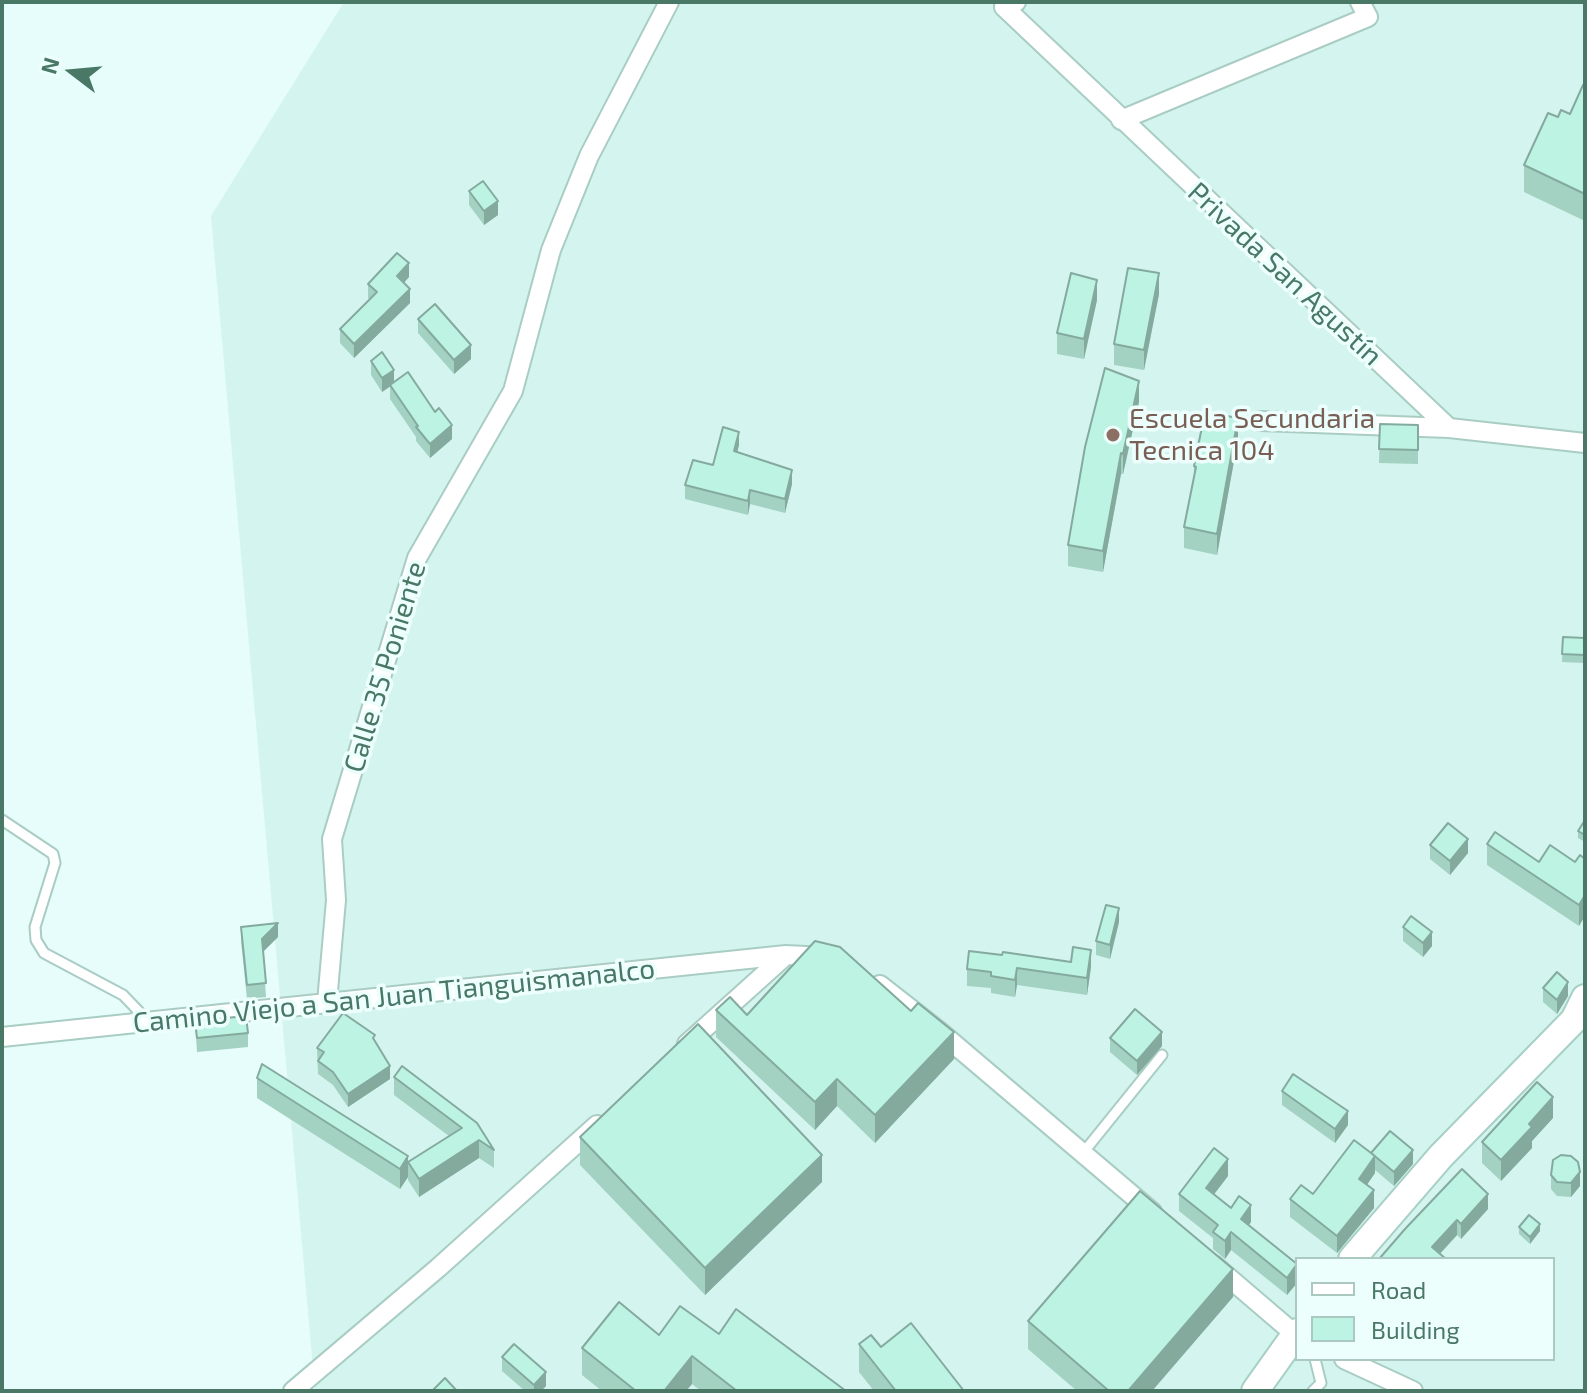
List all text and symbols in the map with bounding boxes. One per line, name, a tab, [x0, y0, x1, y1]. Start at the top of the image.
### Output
north arrow	[32, 32, 112, 112]
text: N	[34, 54, 64, 77]
street label: Privada San Agustín	[1181, 175, 1389, 373]
place label: Escuela Secundaria Tecnica 104	[1129, 402, 1375, 468]
marker: Escuela Secundaria Tecnica 104	[1104, 426, 1122, 444]
street label: Calle 35 Poniente	[337, 558, 433, 776]
street label: Camino Viejo a San Juan Tianguismanalco	[131, 952, 657, 1040]
legend	[1295, 1257, 1555, 1361]
text: Road	[1371, 1275, 1426, 1304]
text: Building	[1371, 1315, 1460, 1344]

